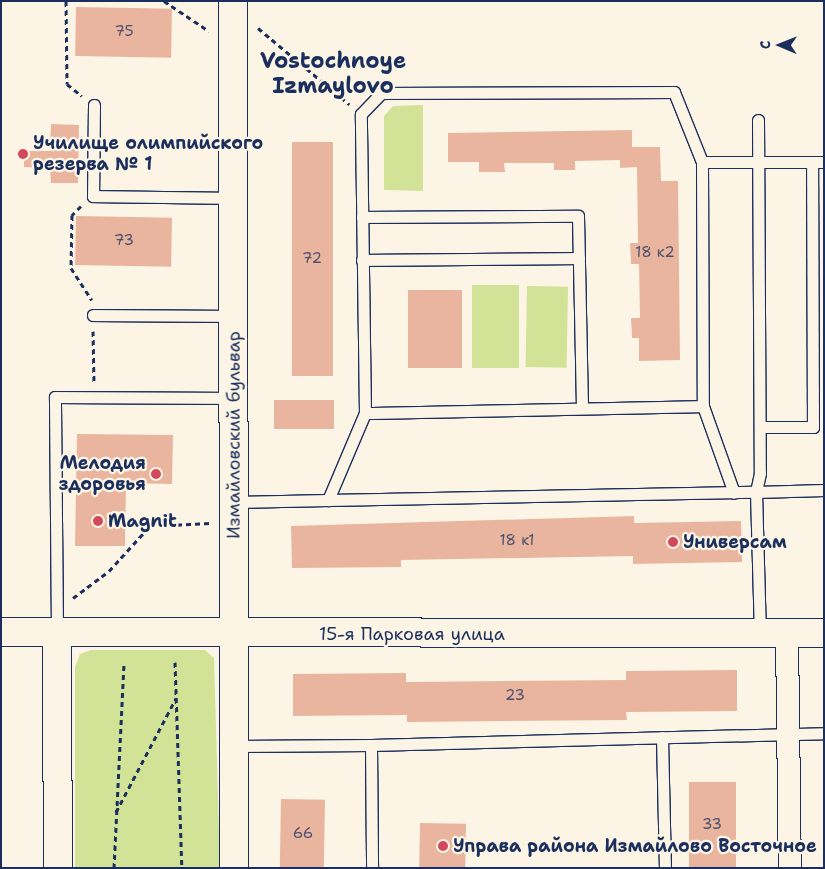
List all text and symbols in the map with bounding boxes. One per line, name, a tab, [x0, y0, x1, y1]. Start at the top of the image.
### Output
north arrow	[755, 20, 805, 70]
house number: 75	[114, 23, 134, 41]
text: С	[756, 40, 774, 49]
district label: Vostochnoye Izmaylovo	[260, 47, 406, 98]
place label: Училище олимпийского резерва № 1	[33, 133, 263, 176]
marker: Училище олимпийского резерва № 1	[17, 148, 29, 160]
house number: 73	[114, 232, 134, 250]
house number: 18 к2	[635, 244, 675, 262]
house number: 72	[302, 250, 322, 268]
street label: Измайловский бульвар	[223, 331, 245, 539]
place label: Мелодия здоровья	[59, 453, 146, 496]
marker: Мелодия здоровья	[150, 468, 162, 480]
place label: Magnit	[108, 510, 177, 532]
marker: Magnit	[92, 515, 104, 527]
place label: Универсам	[683, 531, 787, 553]
house number: 18 к1	[499, 532, 535, 550]
marker: Универсам	[667, 536, 679, 548]
street label: 15-я Парковая улица	[319, 623, 505, 645]
house number: 23	[505, 687, 525, 705]
house number: 33	[702, 816, 722, 834]
house number: 66	[293, 825, 313, 843]
place label: Управа района Измайлово Восточное	[453, 835, 817, 857]
marker: Управа района Измайлово Восточное	[437, 840, 449, 852]

